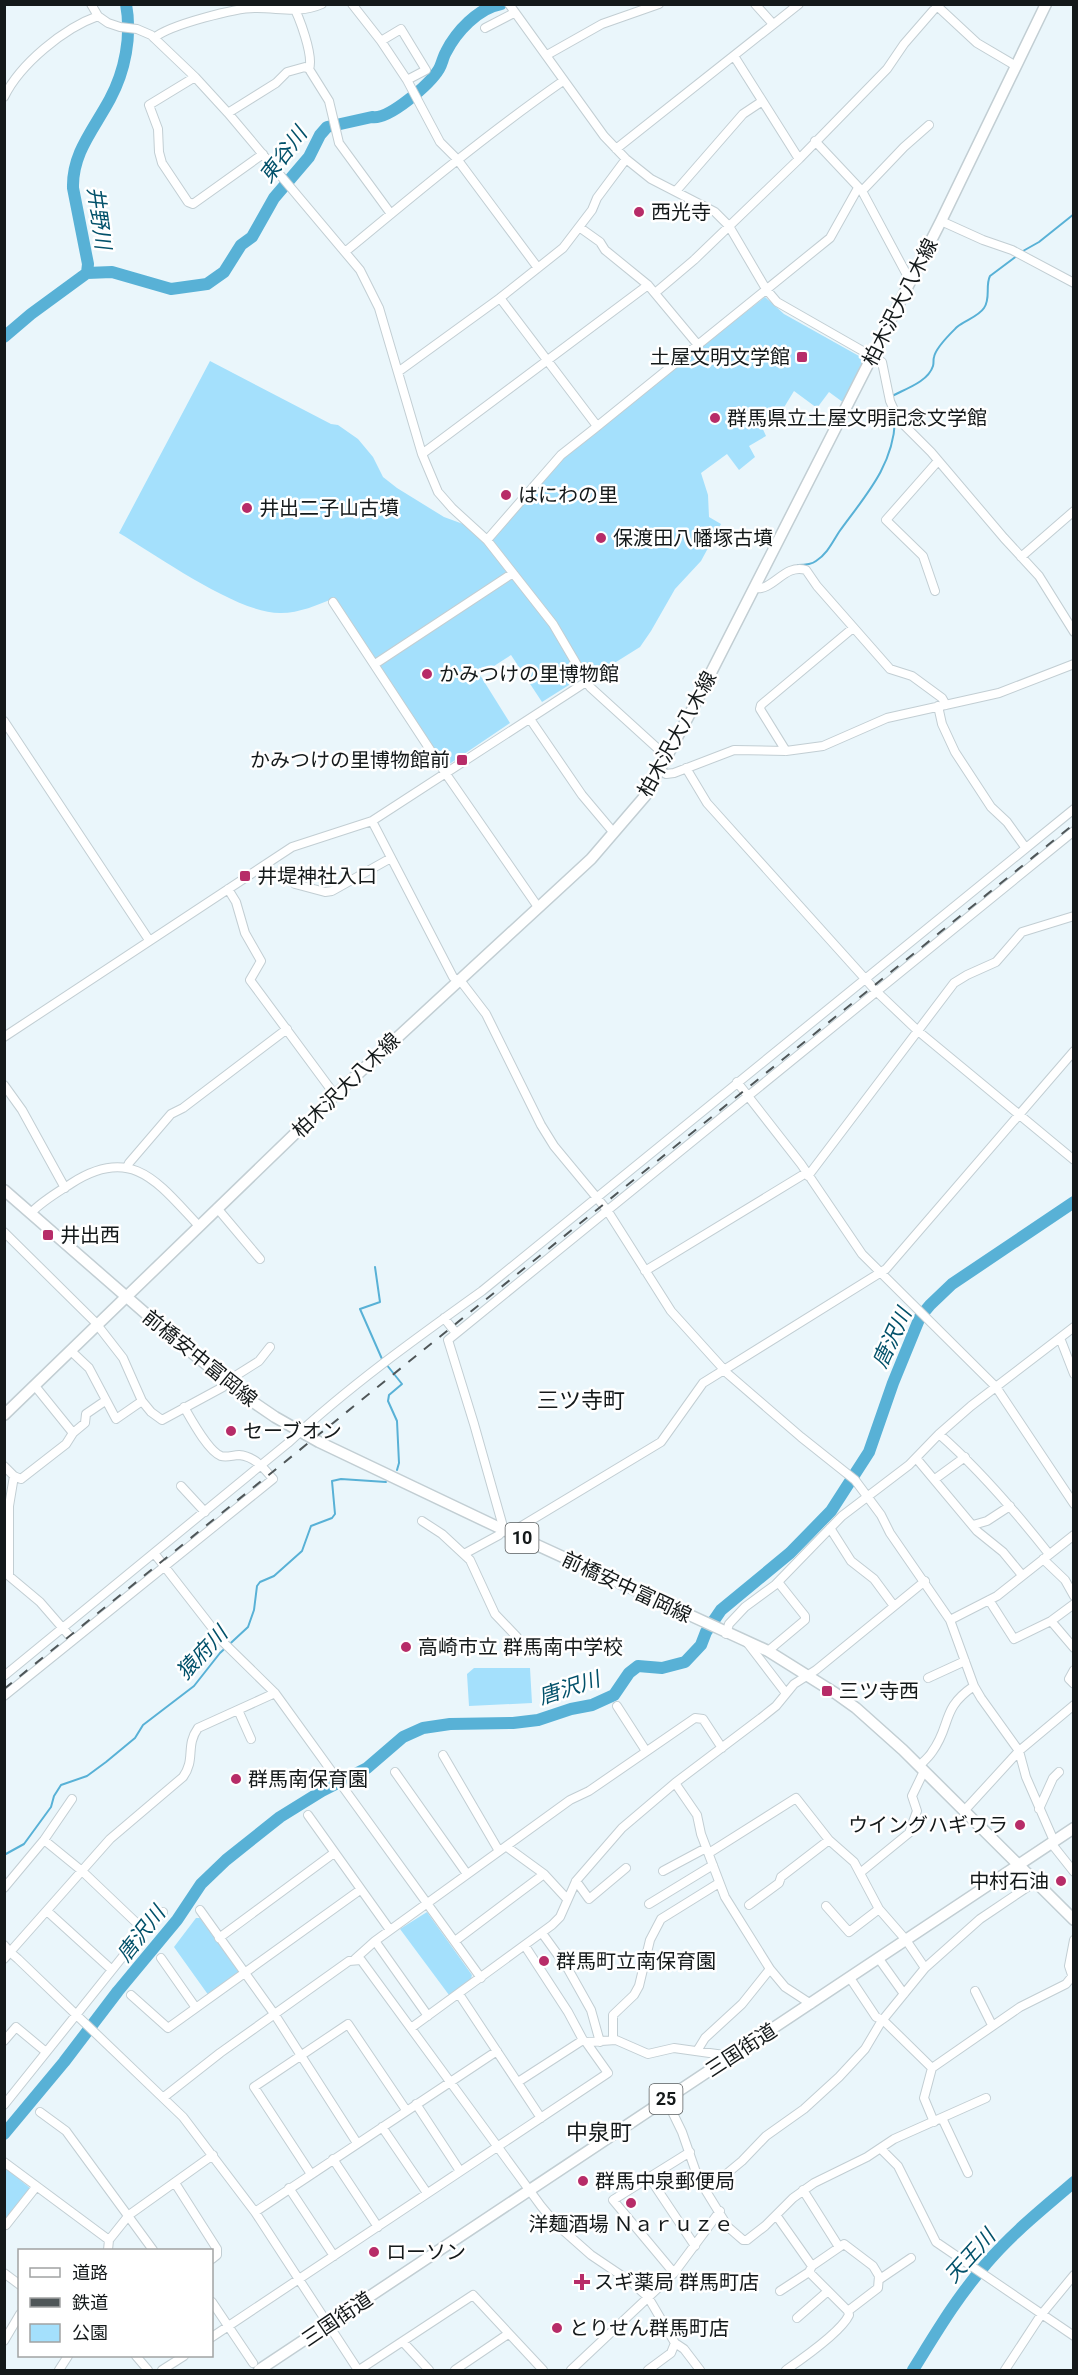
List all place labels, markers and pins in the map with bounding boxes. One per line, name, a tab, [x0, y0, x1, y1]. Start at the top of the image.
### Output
place label: 西光寺	[651, 200, 711, 224]
marker: 西光寺	[632, 205, 646, 219]
place label: 土屋文明文学館	[650, 345, 790, 369]
marker: 土屋文明文学館	[795, 350, 809, 364]
place label: 群馬県立土屋文明記念文学館	[727, 406, 987, 430]
marker: 群馬県立土屋文明記念文学館	[708, 411, 722, 425]
place label: はにわの里	[518, 483, 618, 507]
marker: はにわの里	[499, 488, 513, 502]
place label: 井出二子山古墳	[259, 496, 399, 520]
marker: 井出二子山古墳	[240, 501, 254, 515]
place label: 保渡田八幡塚古墳	[613, 526, 773, 550]
marker: 保渡田八幡塚古墳	[594, 531, 608, 545]
place label: かみつけの里博物館	[439, 662, 619, 686]
marker: かみつけの里博物館	[420, 667, 434, 681]
place label: かみつけの里博物館前	[250, 748, 450, 772]
marker: かみつけの里博物館前	[455, 753, 469, 767]
place label: 井堤神社入口	[257, 864, 377, 888]
marker: 井堤神社入口	[238, 869, 252, 883]
place label: 井出西	[60, 1223, 120, 1247]
marker: 井出西	[41, 1228, 55, 1242]
place label: セーブオン	[243, 1419, 342, 1443]
marker: セーブオン	[224, 1424, 238, 1438]
place label: 高崎市立 群馬南中学校	[418, 1635, 623, 1659]
marker: 高崎市立 群馬南中学校	[399, 1640, 413, 1654]
place label: 三ツ寺西	[839, 1679, 919, 1703]
marker: 三ツ寺西	[820, 1684, 834, 1698]
place label: 群馬南保育園	[248, 1767, 368, 1791]
marker: 群馬南保育園	[229, 1772, 243, 1786]
place label: ウイングハギワラ	[848, 1813, 1008, 1837]
marker: ウイングハギワラ	[1013, 1818, 1027, 1832]
place label: 中村石油	[969, 1869, 1049, 1893]
marker: 中村石油	[1054, 1874, 1068, 1888]
place label: 群馬町立南保育園	[556, 1949, 716, 1973]
marker: 群馬町立南保育園	[537, 1954, 551, 1968]
place label: 群馬中泉郵便局	[595, 2169, 735, 2193]
marker: 群馬中泉郵便局	[576, 2174, 590, 2188]
marker: 洋麺酒場 Ｎａｒｕｚｅ	[624, 2196, 638, 2210]
place label: 洋麺酒場 Ｎａｒｕｚｅ	[529, 2212, 733, 2236]
place label: ローソン	[386, 2240, 466, 2264]
marker: ローソン	[367, 2245, 381, 2259]
place label: スギ薬局 群馬町店	[594, 2270, 759, 2294]
marker: スギ薬局 群馬町店	[575, 2275, 589, 2289]
place label: とりせん群馬町店	[569, 2316, 729, 2340]
marker: とりせん群馬町店	[550, 2321, 564, 2335]

